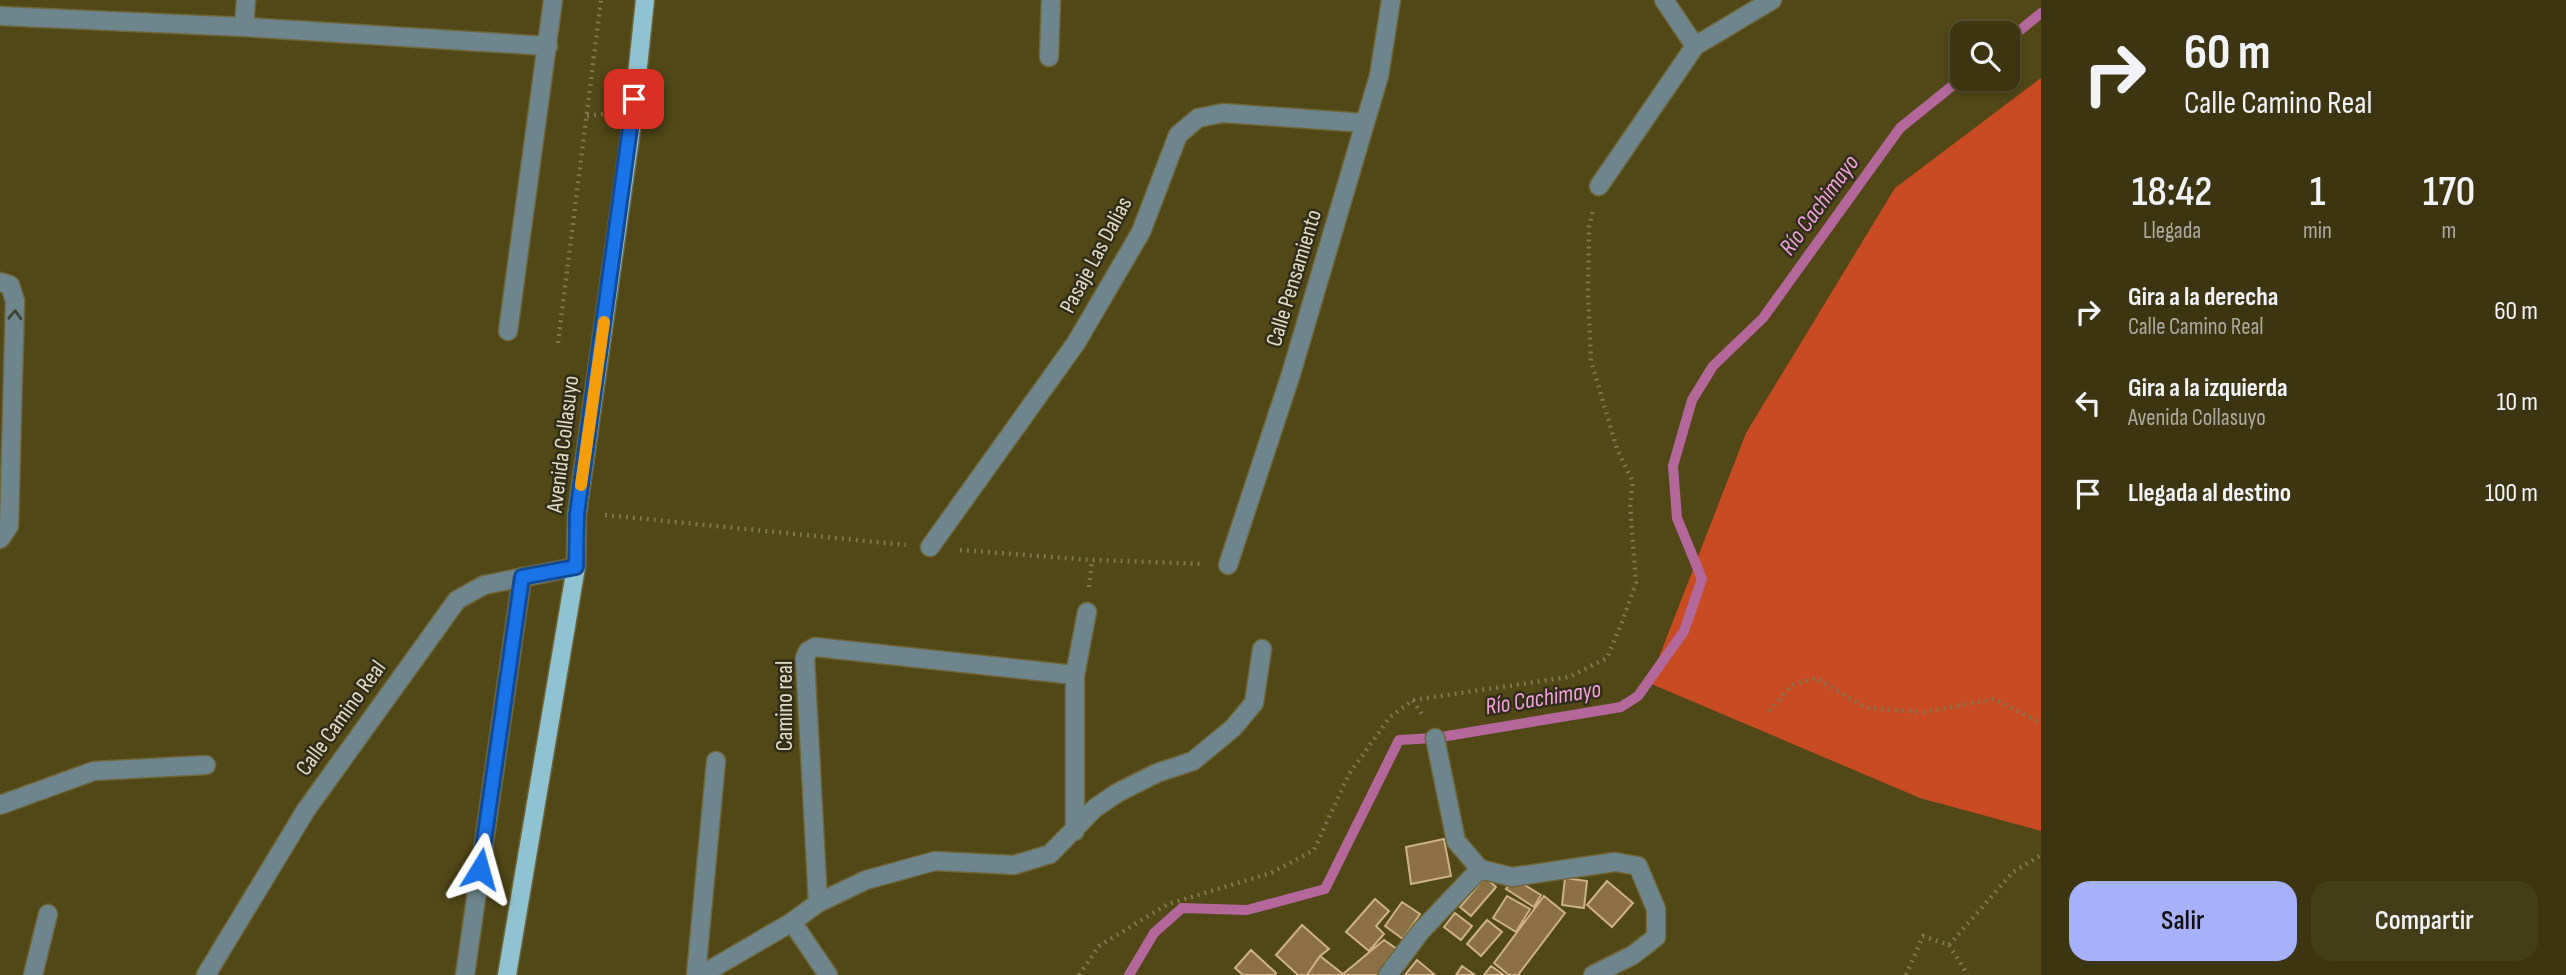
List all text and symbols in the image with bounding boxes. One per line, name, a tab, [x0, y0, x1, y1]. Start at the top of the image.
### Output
map controls	[1950, 21, 2020, 91]
button: search	[1950, 21, 2020, 91]
text: 60 m	[2184, 24, 2271, 83]
icon: right	[2069, 28, 2160, 119]
pin	[604, 69, 664, 129]
icon: arrive	[615, 80, 653, 118]
text: Calle Camino Real	[2184, 84, 2373, 123]
water label: Río Cachimayo	[1773, 149, 1865, 261]
text: 18:42	[2132, 167, 2212, 218]
text: 1	[2310, 167, 2325, 218]
text: 170	[2423, 167, 2475, 218]
street label: Pasaje Las Dalias	[1054, 192, 1138, 318]
street label: Calle Pensamiento	[1260, 206, 1328, 350]
text: Llegada	[2143, 217, 2201, 245]
text: min	[2303, 217, 2332, 245]
text: m	[2442, 217, 2456, 245]
text: Gira a la derecha	[2128, 282, 2278, 313]
icon: right	[2069, 293, 2107, 331]
text: 60 m	[2494, 296, 2538, 327]
one-way arrow	[7, 309, 22, 320]
text: Calle Camino Real	[2128, 313, 2264, 341]
text: Gira a la izquierda	[2128, 373, 2288, 404]
street label: Avenida Collasuyo	[541, 374, 585, 515]
icon: left	[2069, 384, 2107, 422]
text: 10 m	[2496, 387, 2538, 418]
text: Avenida Collasuyo	[2128, 404, 2266, 432]
icon: arrive	[2069, 475, 2107, 513]
text: Llegada al destino	[2128, 478, 2291, 509]
text: 100 m	[2485, 478, 2538, 509]
street label: Calle Camino Real	[290, 655, 392, 781]
street label: Camino real	[771, 661, 799, 751]
water label: Río Cachimayo	[1483, 674, 1603, 721]
position arrow	[443, 832, 517, 906]
button: Salir	[2069, 881, 2297, 961]
button: Compartir	[2311, 881, 2538, 961]

